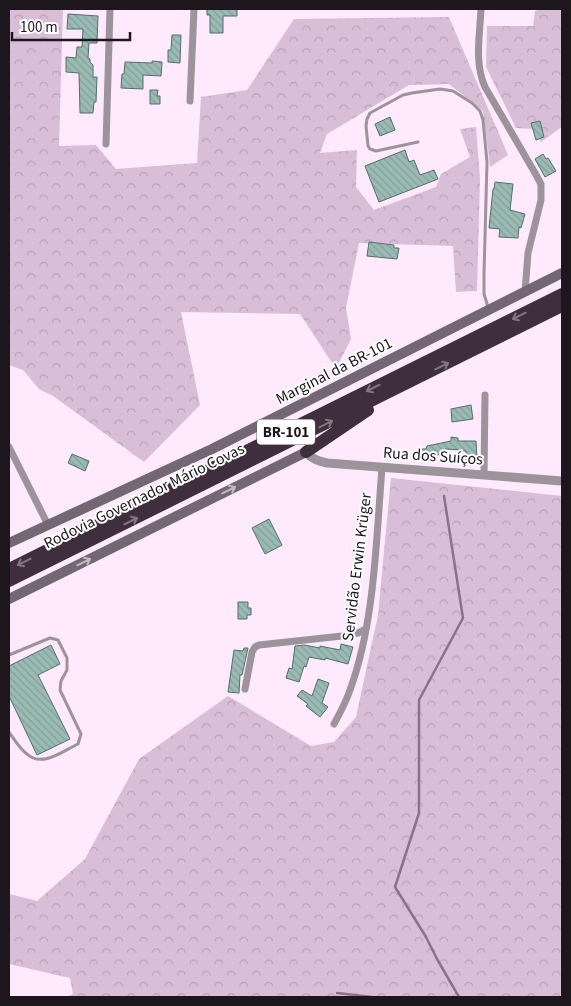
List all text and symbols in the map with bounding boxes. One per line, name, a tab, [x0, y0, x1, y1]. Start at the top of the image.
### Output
scale bar	[12, 10, 130, 42]
text: 100 m	[20, 17, 58, 38]
one-way arrow	[511, 311, 526, 321]
street label: Marginal da BR-101	[272, 332, 396, 410]
one-way arrow	[435, 360, 450, 370]
one-way arrow	[366, 384, 381, 393]
one-way arrow	[318, 419, 333, 428]
road number: BR-101	[257, 420, 315, 444]
street label: Rodovia Governador Mário Covas	[40, 438, 248, 554]
street label: Rua dos Suíços	[382, 442, 484, 470]
one-way arrow	[221, 485, 236, 494]
street label: Servidão Erwin Krüger	[337, 491, 377, 642]
one-way arrow	[123, 516, 138, 525]
one-way arrow	[76, 557, 91, 566]
one-way arrow	[17, 558, 32, 567]

